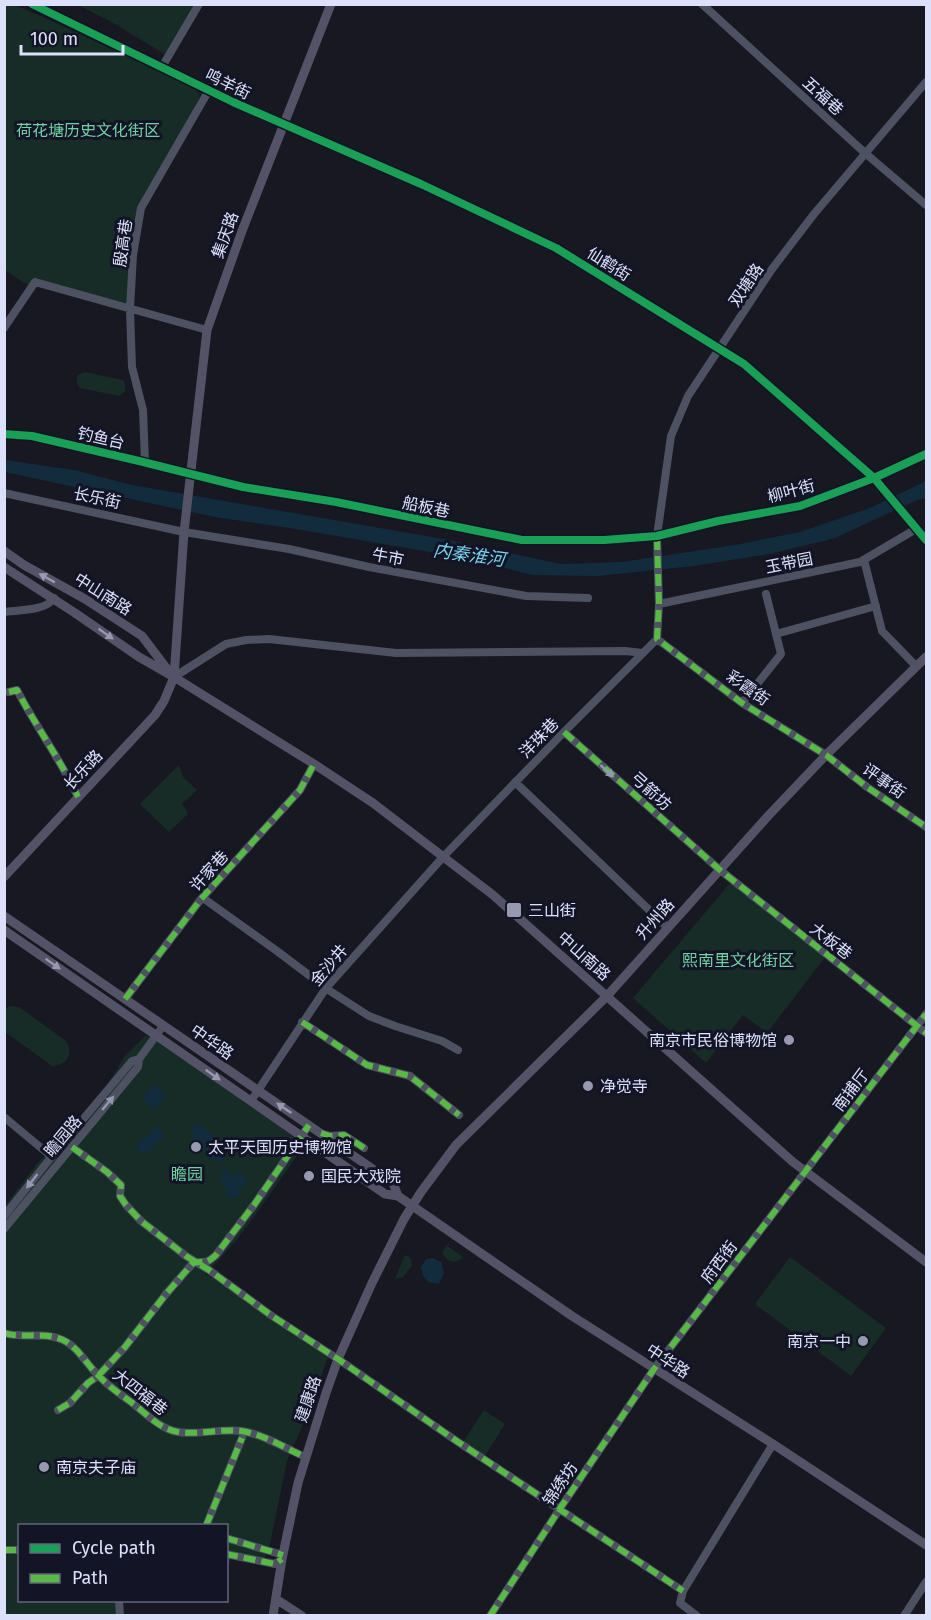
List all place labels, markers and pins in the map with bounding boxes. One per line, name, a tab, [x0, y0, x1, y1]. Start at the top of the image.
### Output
marker: 三山街	[505, 901, 523, 919]
place label: 三山街	[528, 901, 576, 920]
place label: 南京市民俗博物馆	[649, 1031, 777, 1050]
marker: 南京市民俗博物馆	[782, 1033, 796, 1047]
place label: 净觉寺	[600, 1077, 648, 1096]
marker: 净觉寺	[581, 1079, 595, 1093]
place label: 太平天国历史博物馆	[208, 1138, 352, 1157]
marker: 太平天国历史博物馆	[189, 1140, 203, 1154]
place label: 国民大戏院	[321, 1167, 401, 1186]
marker: 国民大戏院	[302, 1169, 316, 1183]
place label: 南京一中	[787, 1332, 851, 1351]
marker: 南京一中	[856, 1334, 870, 1348]
place label: 南京夫子庙	[56, 1458, 136, 1477]
marker: 南京夫子庙	[37, 1460, 51, 1474]

